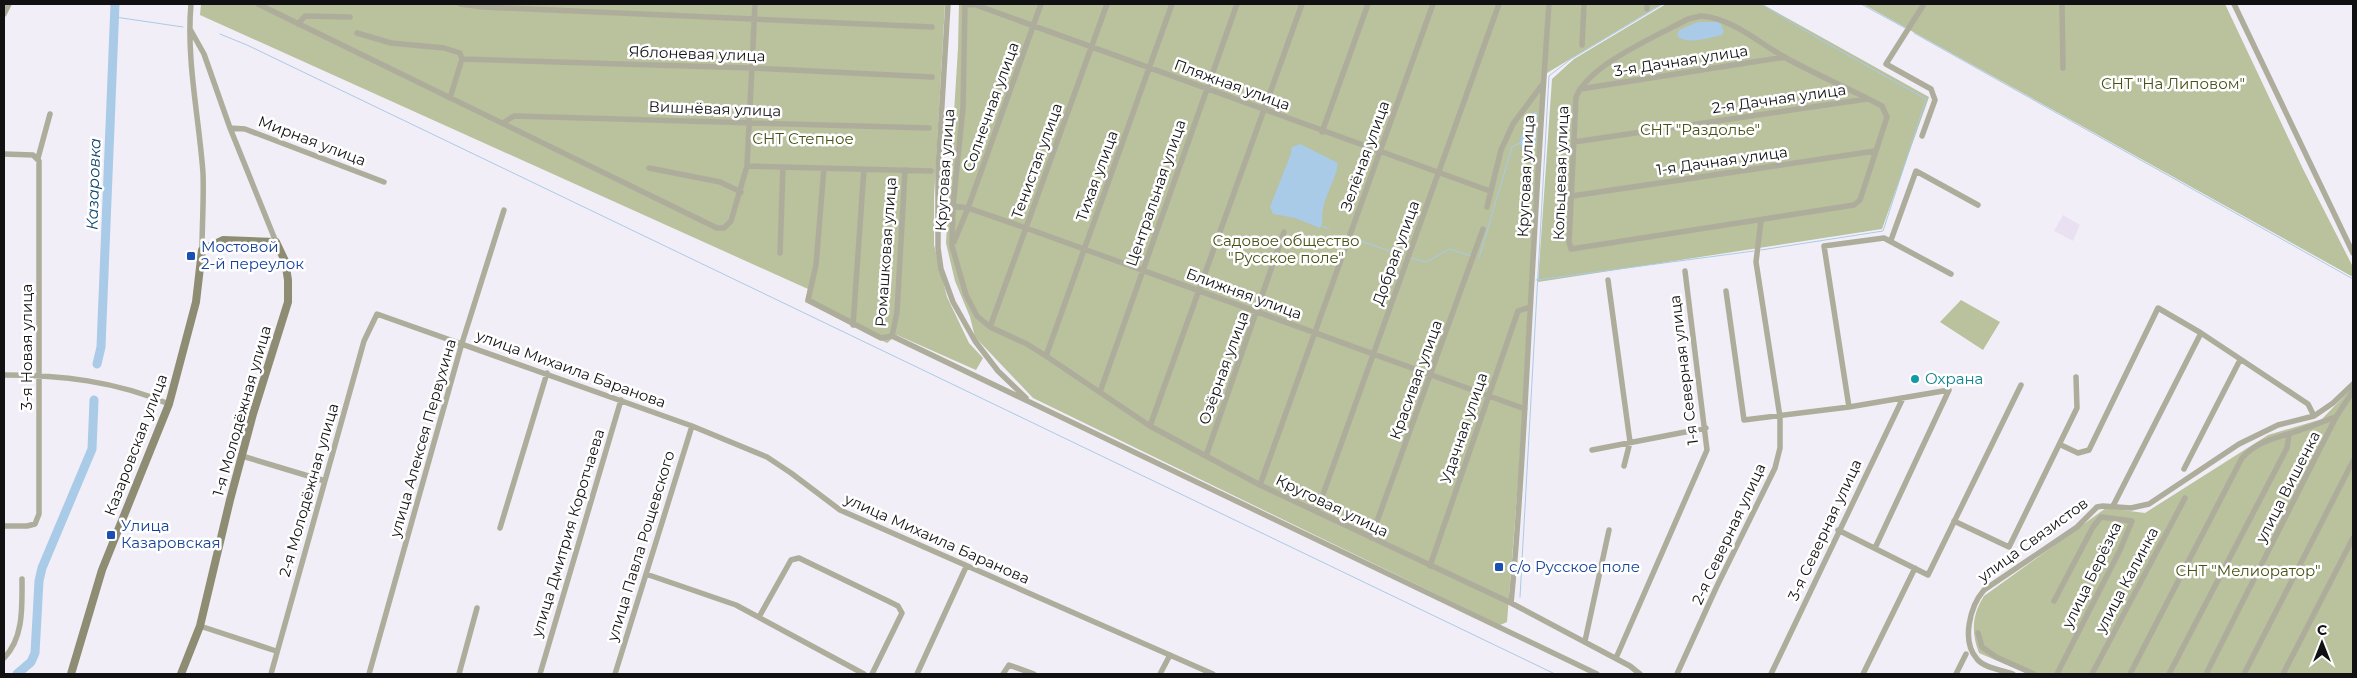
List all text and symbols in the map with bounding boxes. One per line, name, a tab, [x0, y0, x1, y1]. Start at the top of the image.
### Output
street label: Солнечная улица	[958, 39, 1023, 174]
street label: 3-я Дачная улица	[1613, 41, 1749, 80]
street label: Яблоневая улица	[628, 42, 766, 65]
street label: Пляжная улица	[1172, 55, 1293, 114]
park label: СНТ "На Липовом"	[2101, 74, 2245, 93]
street label: 2-я Дачная улица	[1711, 80, 1847, 117]
street label: Вишнёвая улица	[648, 97, 782, 120]
street label: Зелёная улица	[1336, 98, 1393, 214]
street label: Тенистая улица	[1007, 100, 1066, 221]
street label: Кольцевая улица	[1549, 105, 1572, 241]
street label: Круговая улица	[931, 108, 958, 232]
street label: Мирная улица	[256, 111, 369, 170]
street label: Круговая улица	[1513, 114, 1538, 238]
street label: Центральная улица	[1121, 117, 1190, 269]
park label: СНТ "Раздолье"	[1640, 120, 1760, 139]
street label: Тихая улица	[1071, 128, 1122, 224]
park label: СНТ Степное	[752, 129, 854, 148]
water label: Казаровка	[82, 138, 105, 230]
street label: 1-я Дачная улица	[1655, 142, 1789, 179]
street label: Ромашковая улица	[871, 176, 900, 328]
street label: Добрая улица	[1368, 198, 1423, 308]
park label: Садовое общество "Русское поле"	[1212, 231, 1360, 267]
place label: Мостовой 2-й переулок	[201, 237, 304, 273]
marker: Мостовой 2-й переулок	[185, 250, 197, 262]
street label: Ближняя улица	[1184, 264, 1305, 323]
street label: 3-я Новая улица	[17, 284, 36, 410]
street label: 1-я Северная улица	[1665, 294, 1702, 446]
street label: Озёрная улица	[1194, 309, 1253, 427]
street label: Красивая улица	[1385, 317, 1446, 442]
street label: 1-я Молодёжная улица	[208, 323, 275, 498]
street label: улица Михаила Баранова	[473, 325, 669, 412]
street label: улица Алексея Первухина	[385, 336, 460, 540]
place label: Охрана	[1925, 369, 1983, 388]
street label: Удачная улица	[1436, 370, 1491, 486]
street label: Казаровская улица	[100, 371, 171, 518]
marker: Охрана	[1909, 373, 1921, 385]
street label: 2-я Молодёжная улица	[275, 401, 342, 579]
street label: улица Дмитрия Коротчаева	[526, 426, 608, 640]
street label: улица Вишенка	[2251, 428, 2324, 547]
street label: улица Павла Рощевского	[602, 448, 679, 644]
street label: 3-я Северная улица	[1783, 456, 1866, 604]
street label: 2-я Северная улица	[1687, 460, 1770, 608]
street label: Круговая улица	[1273, 470, 1392, 541]
street label: улица Михаила Баранова	[841, 489, 1033, 588]
street label: улица Связистов	[1973, 493, 2092, 587]
place label: Улица Казаровская	[121, 516, 221, 552]
street label: улица Берёзка	[2057, 519, 2125, 632]
street label: улица Калинка	[2090, 524, 2162, 637]
marker: Улица Казаровская	[105, 529, 117, 541]
place label: с/о Русское поле	[1509, 557, 1640, 576]
marker: с/о Русское поле	[1493, 561, 1505, 573]
park label: СНТ "Мелиоратор"	[2175, 561, 2321, 580]
north arrow	[2297, 618, 2347, 668]
text: С	[2317, 621, 2327, 639]

